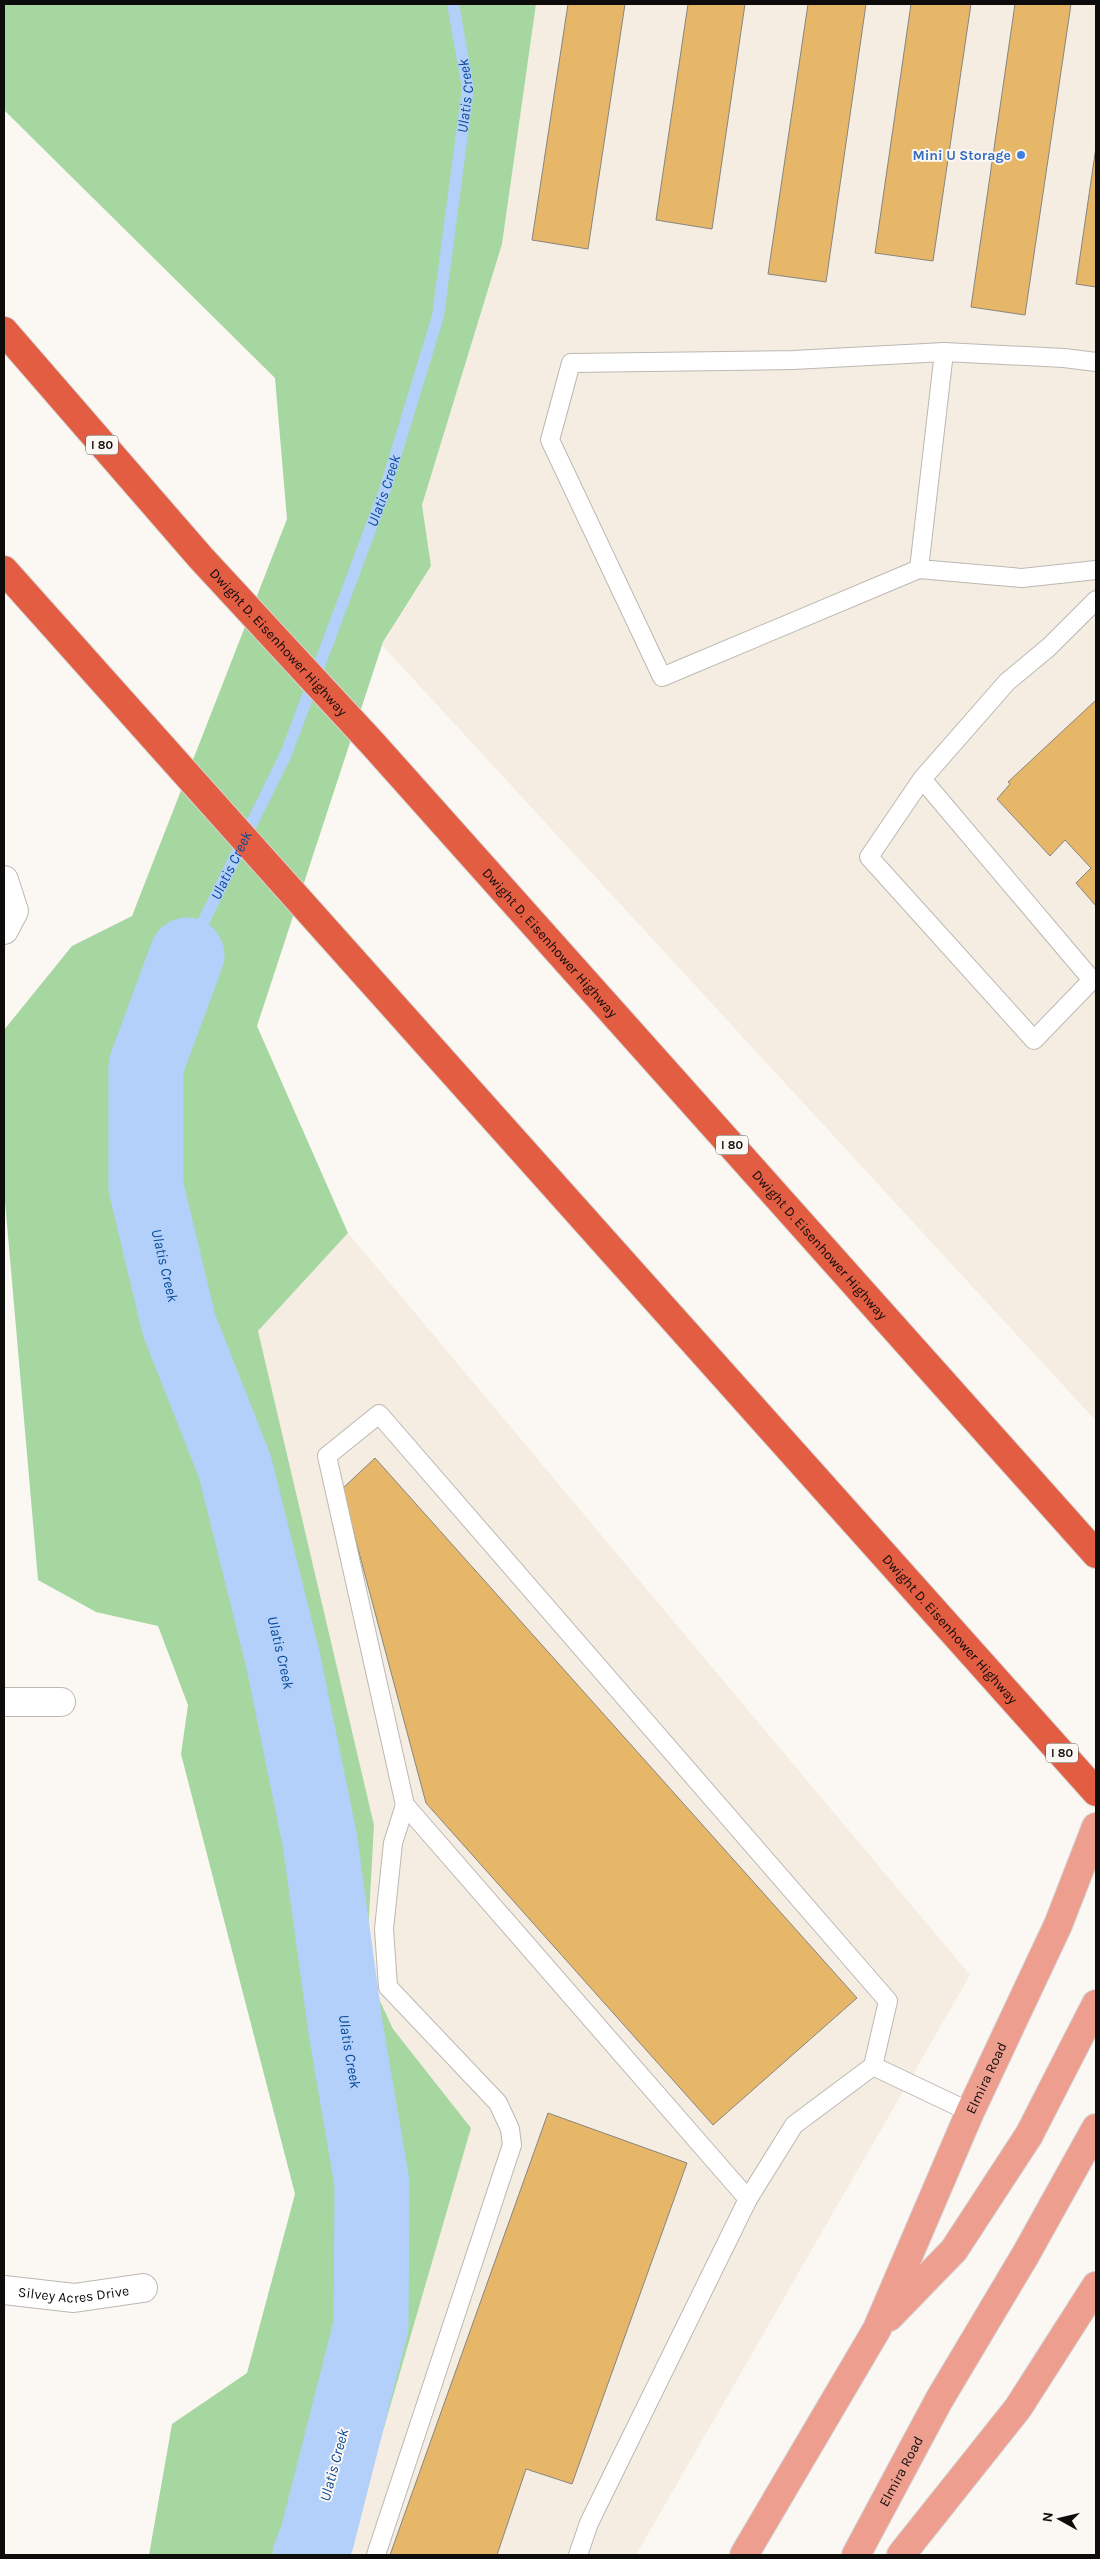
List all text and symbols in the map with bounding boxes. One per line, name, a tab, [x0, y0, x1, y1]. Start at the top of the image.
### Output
water label: Ulatis Creek	[453, 57, 477, 134]
place label: Mini U Storage	[912, 147, 1011, 164]
marker: Mini U Storage	[1015, 149, 1027, 161]
road number: I 80	[86, 436, 118, 454]
water label: Ulatis Creek	[363, 452, 404, 529]
street label: Dwight D. Eisenhower Highway	[206, 565, 351, 720]
water label: Ulatis Creek	[207, 828, 256, 903]
street label: Dwight D. Eisenhower Highway	[479, 864, 622, 1021]
road number: I 80	[716, 1136, 748, 1154]
street label: Dwight D. Eisenhower Highway	[749, 1166, 891, 1323]
water label: Ulatis Creek	[147, 1227, 182, 1304]
street label: Dwight D. Eisenhower Highway	[879, 1551, 1022, 1707]
water label: Ulatis Creek	[263, 1614, 298, 1691]
road number: I 80	[1046, 1744, 1078, 1762]
water label: Ulatis Creek	[335, 2013, 365, 2090]
street label: Elmira Road	[962, 2039, 1010, 2117]
street label: Silvey Acres Drive	[17, 2282, 130, 2306]
water label: Ulatis Creek	[316, 2426, 352, 2503]
street label: Elmira Road	[875, 2433, 927, 2509]
north arrow	[1035, 2494, 1085, 2544]
text: N	[1039, 2511, 1057, 2523]

